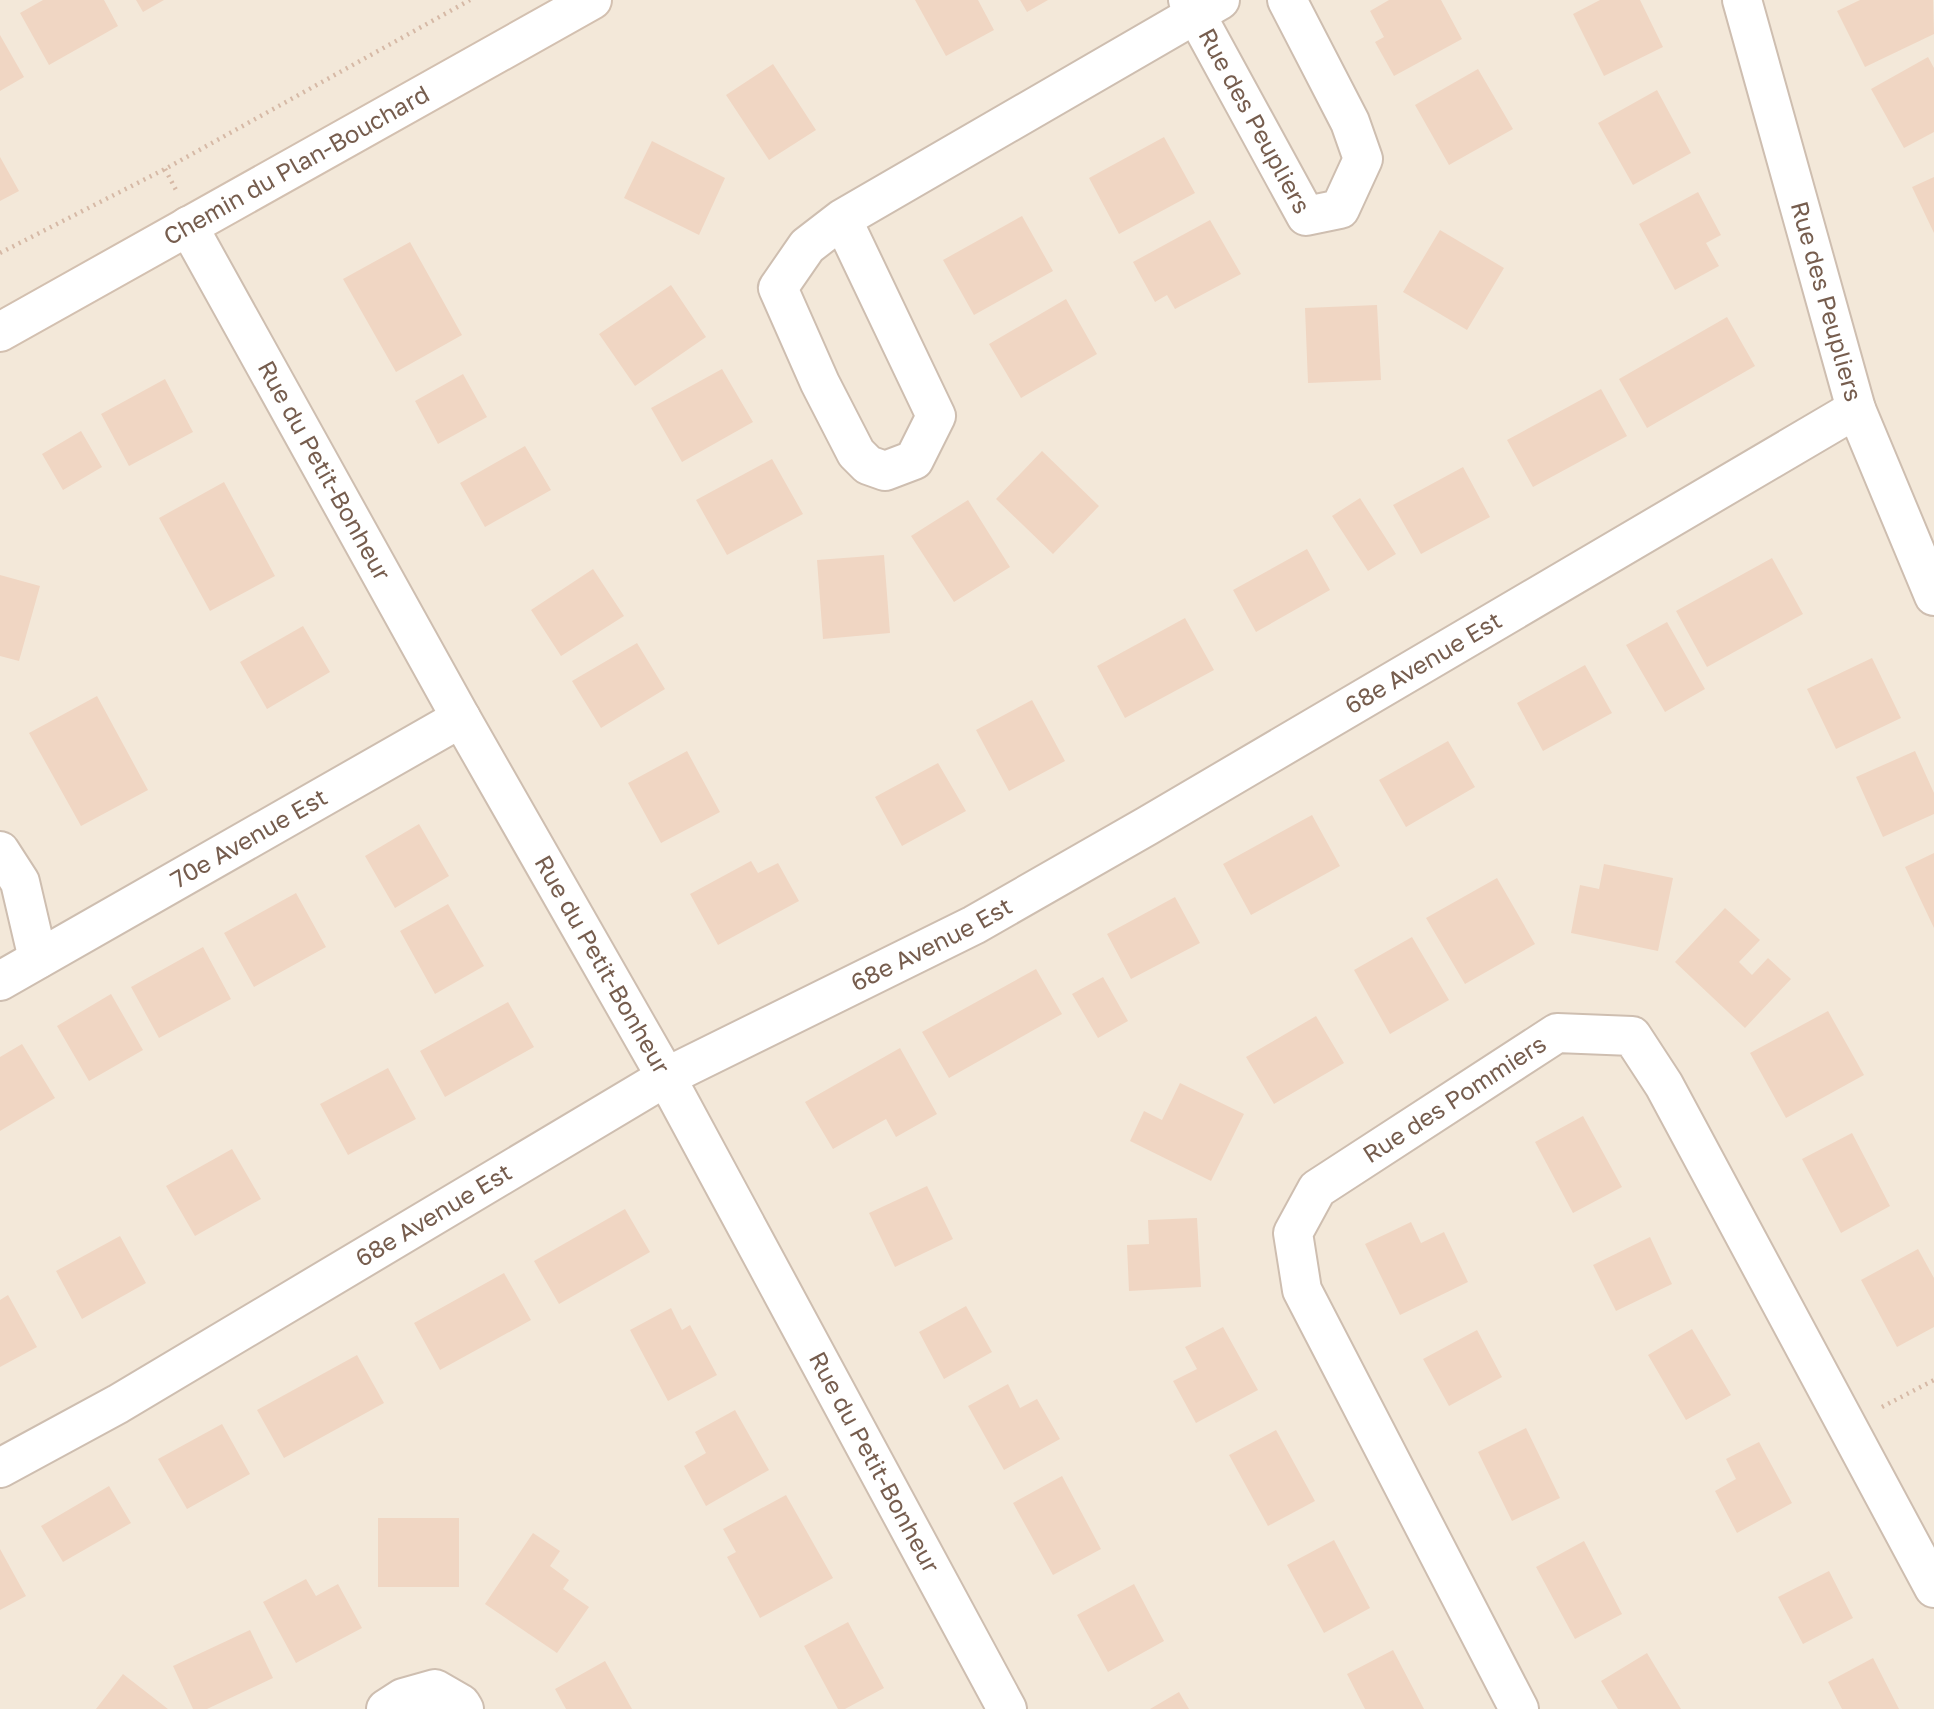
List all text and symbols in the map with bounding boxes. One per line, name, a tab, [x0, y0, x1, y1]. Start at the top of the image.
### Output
street label: Rue des Peupliers	[1193, 23, 1318, 218]
street label: Chemin du Plan-Bouchard	[158, 78, 434, 250]
street label: Rue des Peupliers	[1786, 198, 1869, 404]
street label: Rue du Petit-Bonheur	[253, 355, 398, 585]
street label: 68e Avenue Est	[1339, 605, 1506, 719]
street label: 70e Avenue Est	[165, 781, 332, 894]
street label: Rue du Petit-Bonheur	[529, 850, 677, 1079]
street label: 68e Avenue Est	[846, 890, 1017, 997]
street label: Rue des Pommiers	[1357, 1028, 1551, 1168]
street label: 68e Avenue Est	[350, 1157, 516, 1272]
street label: Rue du Petit-Bonheur	[804, 1346, 947, 1577]

